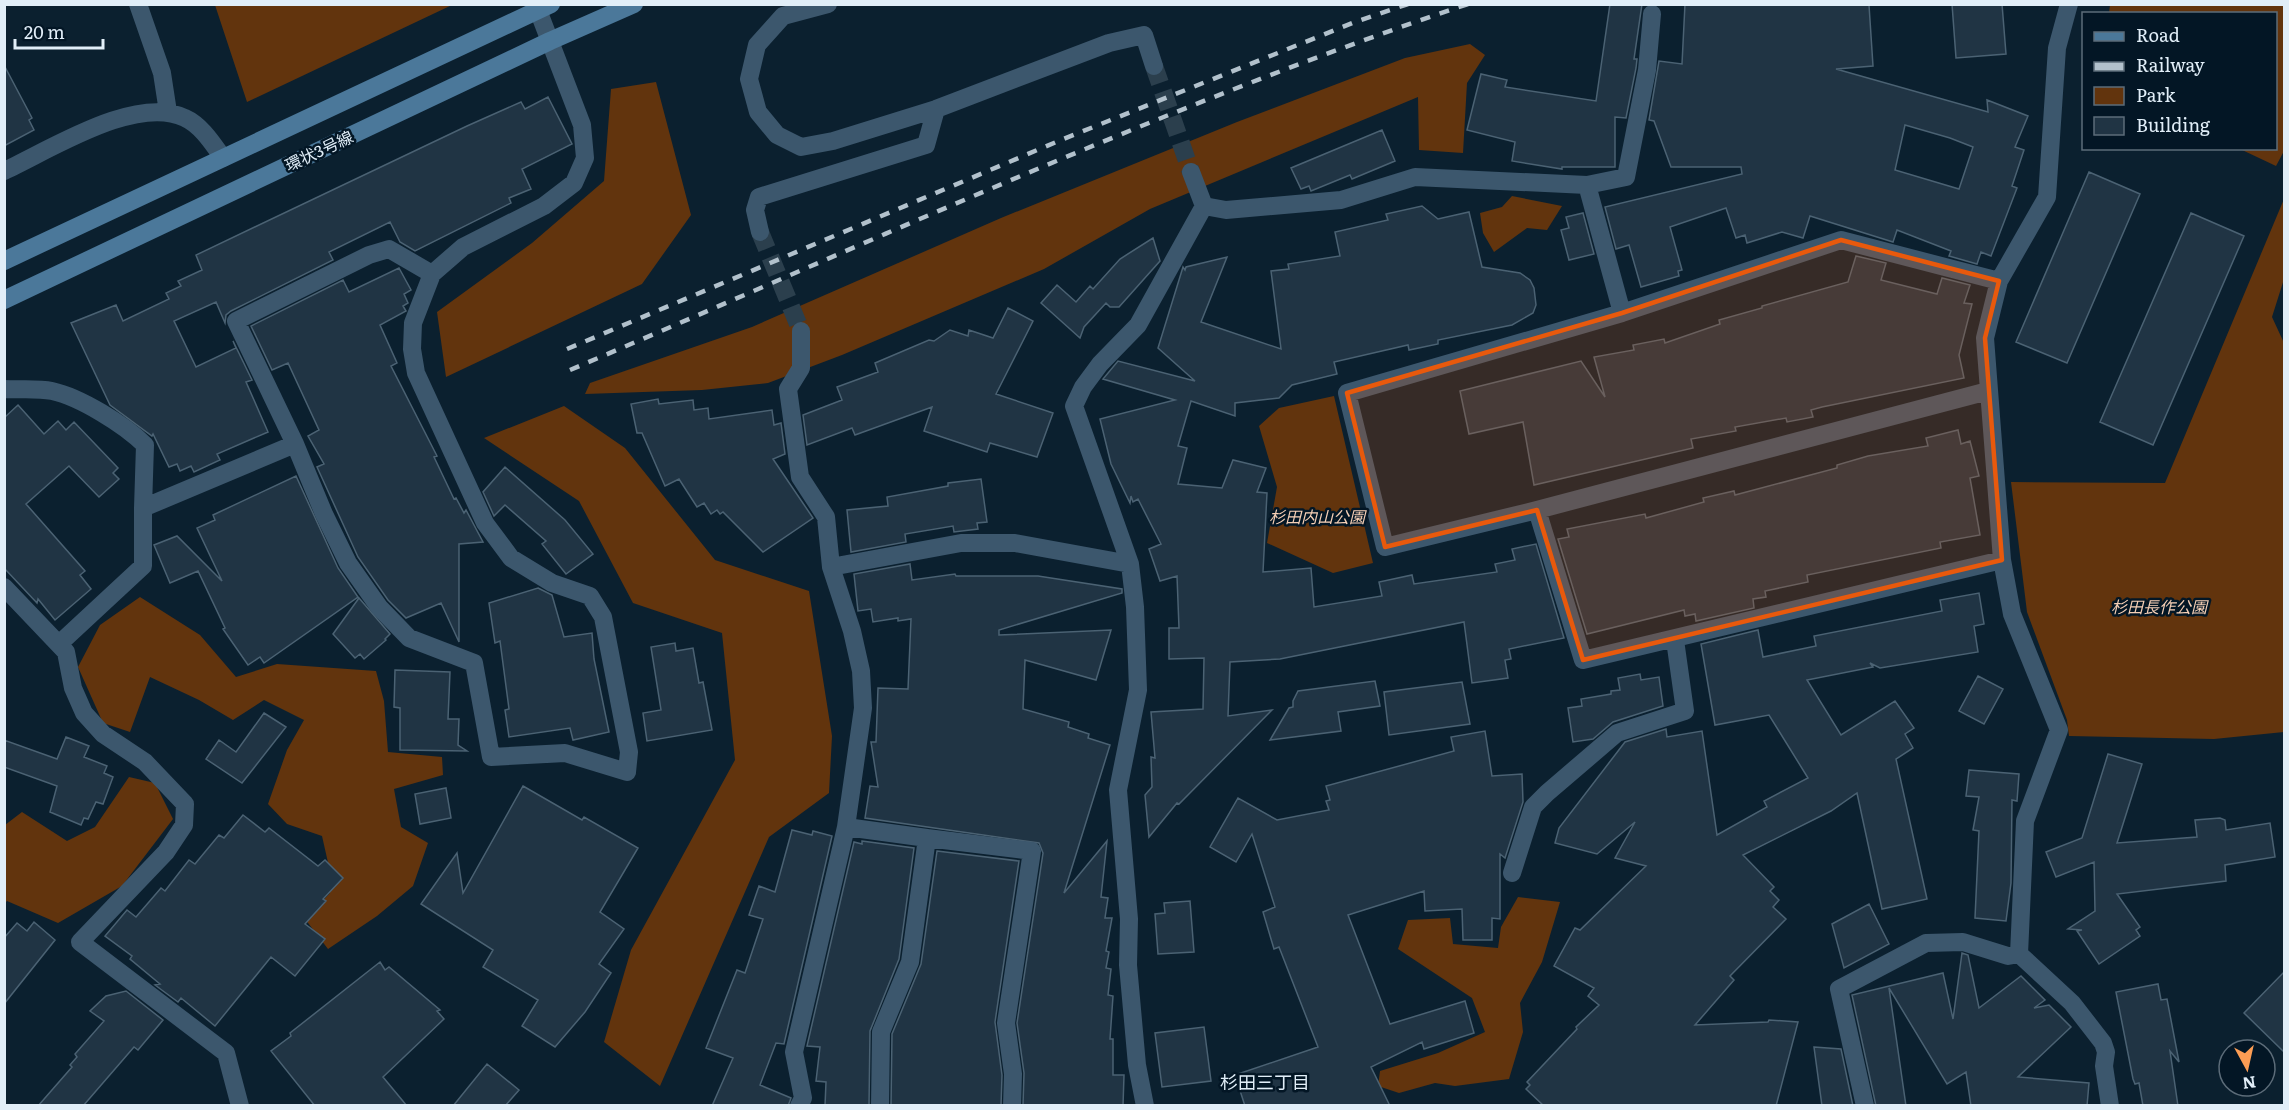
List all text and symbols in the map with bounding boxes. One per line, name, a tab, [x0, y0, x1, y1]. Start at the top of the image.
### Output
scale bar	[15, 12, 104, 50]
legend	[2082, 12, 2277, 150]
text: 20 m	[24, 18, 65, 45]
text: Road	[2136, 21, 2180, 48]
text: Railway	[2136, 51, 2205, 78]
text: Park	[2136, 81, 2177, 108]
text: Building	[2136, 111, 2211, 138]
street label: 環状3号線	[281, 124, 357, 176]
park label: 杉田内山公園	[1269, 504, 1367, 528]
park label: 杉田長作公園	[2111, 594, 2209, 618]
north arrow	[2217, 1038, 2277, 1098]
district label: 杉田三丁目	[1220, 1068, 1310, 1095]
text: N	[2241, 1071, 2258, 1097]

